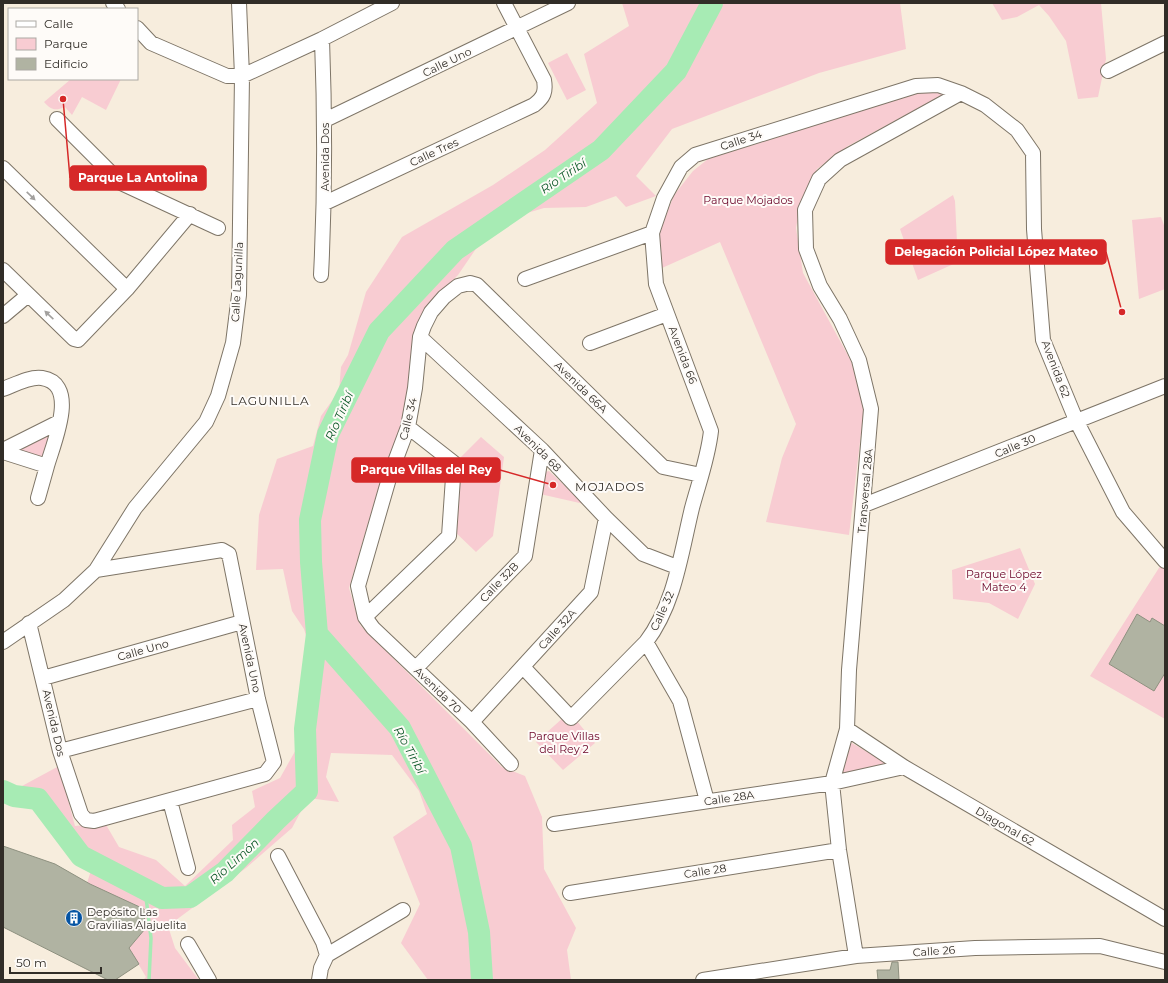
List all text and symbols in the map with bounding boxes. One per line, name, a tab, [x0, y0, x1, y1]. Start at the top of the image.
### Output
legend	[8, 8, 138, 80]
text: Calle	[44, 16, 73, 31]
text: Parque	[44, 36, 88, 51]
street label: Calle Uno	[420, 44, 474, 80]
text: Edificio	[44, 56, 88, 71]
street label: Avenida Dos	[318, 122, 332, 191]
street label: Calle 34	[718, 126, 764, 153]
street label: Calle Tres	[407, 134, 461, 169]
water label: Río Tiribí	[537, 154, 590, 197]
callout: Parque La Antolina	[70, 166, 206, 190]
text: Parque La Antolina	[78, 170, 198, 185]
one-way arrow	[26, 191, 36, 200]
park label: Parque Mojados	[703, 193, 793, 207]
callout: Delegación Policial López Mateo	[886, 240, 1106, 264]
street label: Calle Lagunilla	[228, 242, 246, 322]
text: Delegación Policial López Mateo	[894, 244, 1098, 259]
one-way arrow	[44, 311, 54, 320]
street label: Avenida 66	[666, 324, 701, 386]
street label: Avenida 62	[1039, 338, 1073, 400]
street label: Avenida 66A	[551, 358, 611, 416]
water label: Río Tiribí	[322, 388, 357, 443]
district label: LAGUNILLA	[230, 393, 310, 408]
street label: Calle 34	[396, 396, 420, 442]
street label: Avenida 68	[511, 421, 565, 475]
street label: Calle 30	[992, 431, 1038, 461]
street label: Transversal 28A	[854, 448, 876, 534]
callout: Parque Villas del Rey	[352, 458, 500, 482]
text: Parque Villas del Rey	[360, 462, 493, 477]
district label: MOJADOS	[575, 479, 645, 494]
street label: Calle 32B	[476, 559, 522, 605]
park label: Parque López Mateo 4	[966, 567, 1042, 594]
street label: Calle 32	[647, 589, 677, 633]
street label: Calle 32A	[535, 606, 579, 652]
street label: Avenida Uno	[236, 622, 264, 694]
street label: Calle Uno	[116, 636, 170, 664]
street label: Avenida 70	[411, 664, 465, 716]
street label: Avenida Dos	[39, 688, 69, 759]
water label: Río Tiribí	[391, 724, 430, 778]
park label: Parque Villas del Rey 2	[528, 729, 600, 756]
street label: Calle 28A	[703, 788, 755, 808]
street label: Diagonal 62	[973, 804, 1037, 848]
water label: Río Limón	[206, 835, 262, 887]
street label: Calle 28	[683, 861, 727, 881]
place label: Depósito Las Gravilias Alajuelita	[87, 905, 186, 932]
building icon: Depósito Las Gravilias Alajuelita	[64, 908, 84, 928]
street label: Calle 26	[912, 943, 956, 959]
scale bar	[10, 949, 101, 975]
text: 50 m	[16, 955, 47, 970]

